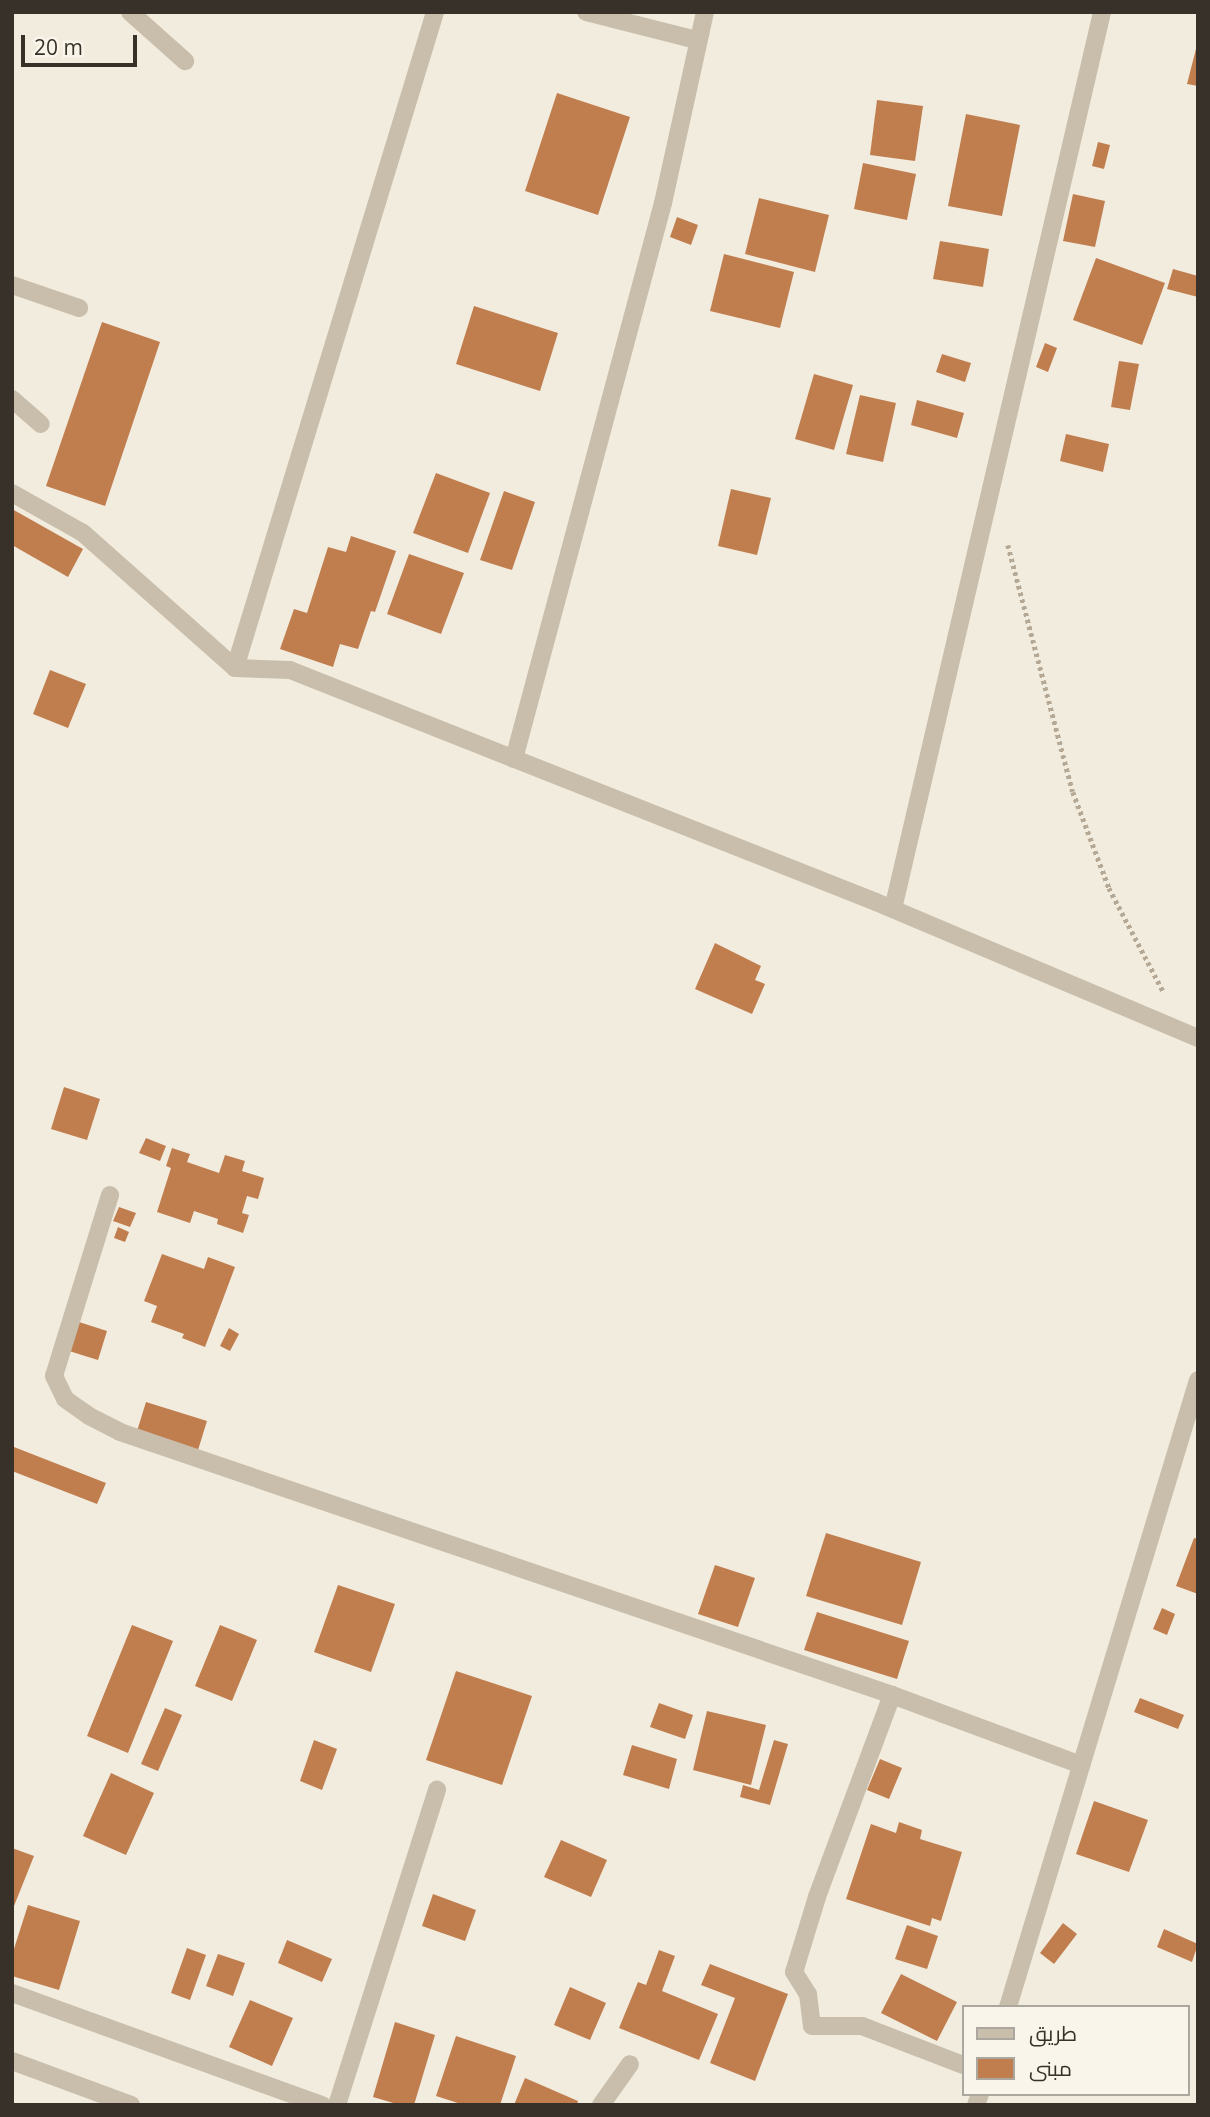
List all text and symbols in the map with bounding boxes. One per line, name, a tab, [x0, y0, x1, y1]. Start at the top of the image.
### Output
scale bar	[24, 21, 140, 65]
text: 20 m	[34, 33, 83, 61]
legend	[962, 2005, 1189, 2096]
text: طريق	[1029, 2019, 1077, 2047]
text: مبنى	[1029, 2054, 1072, 2082]

